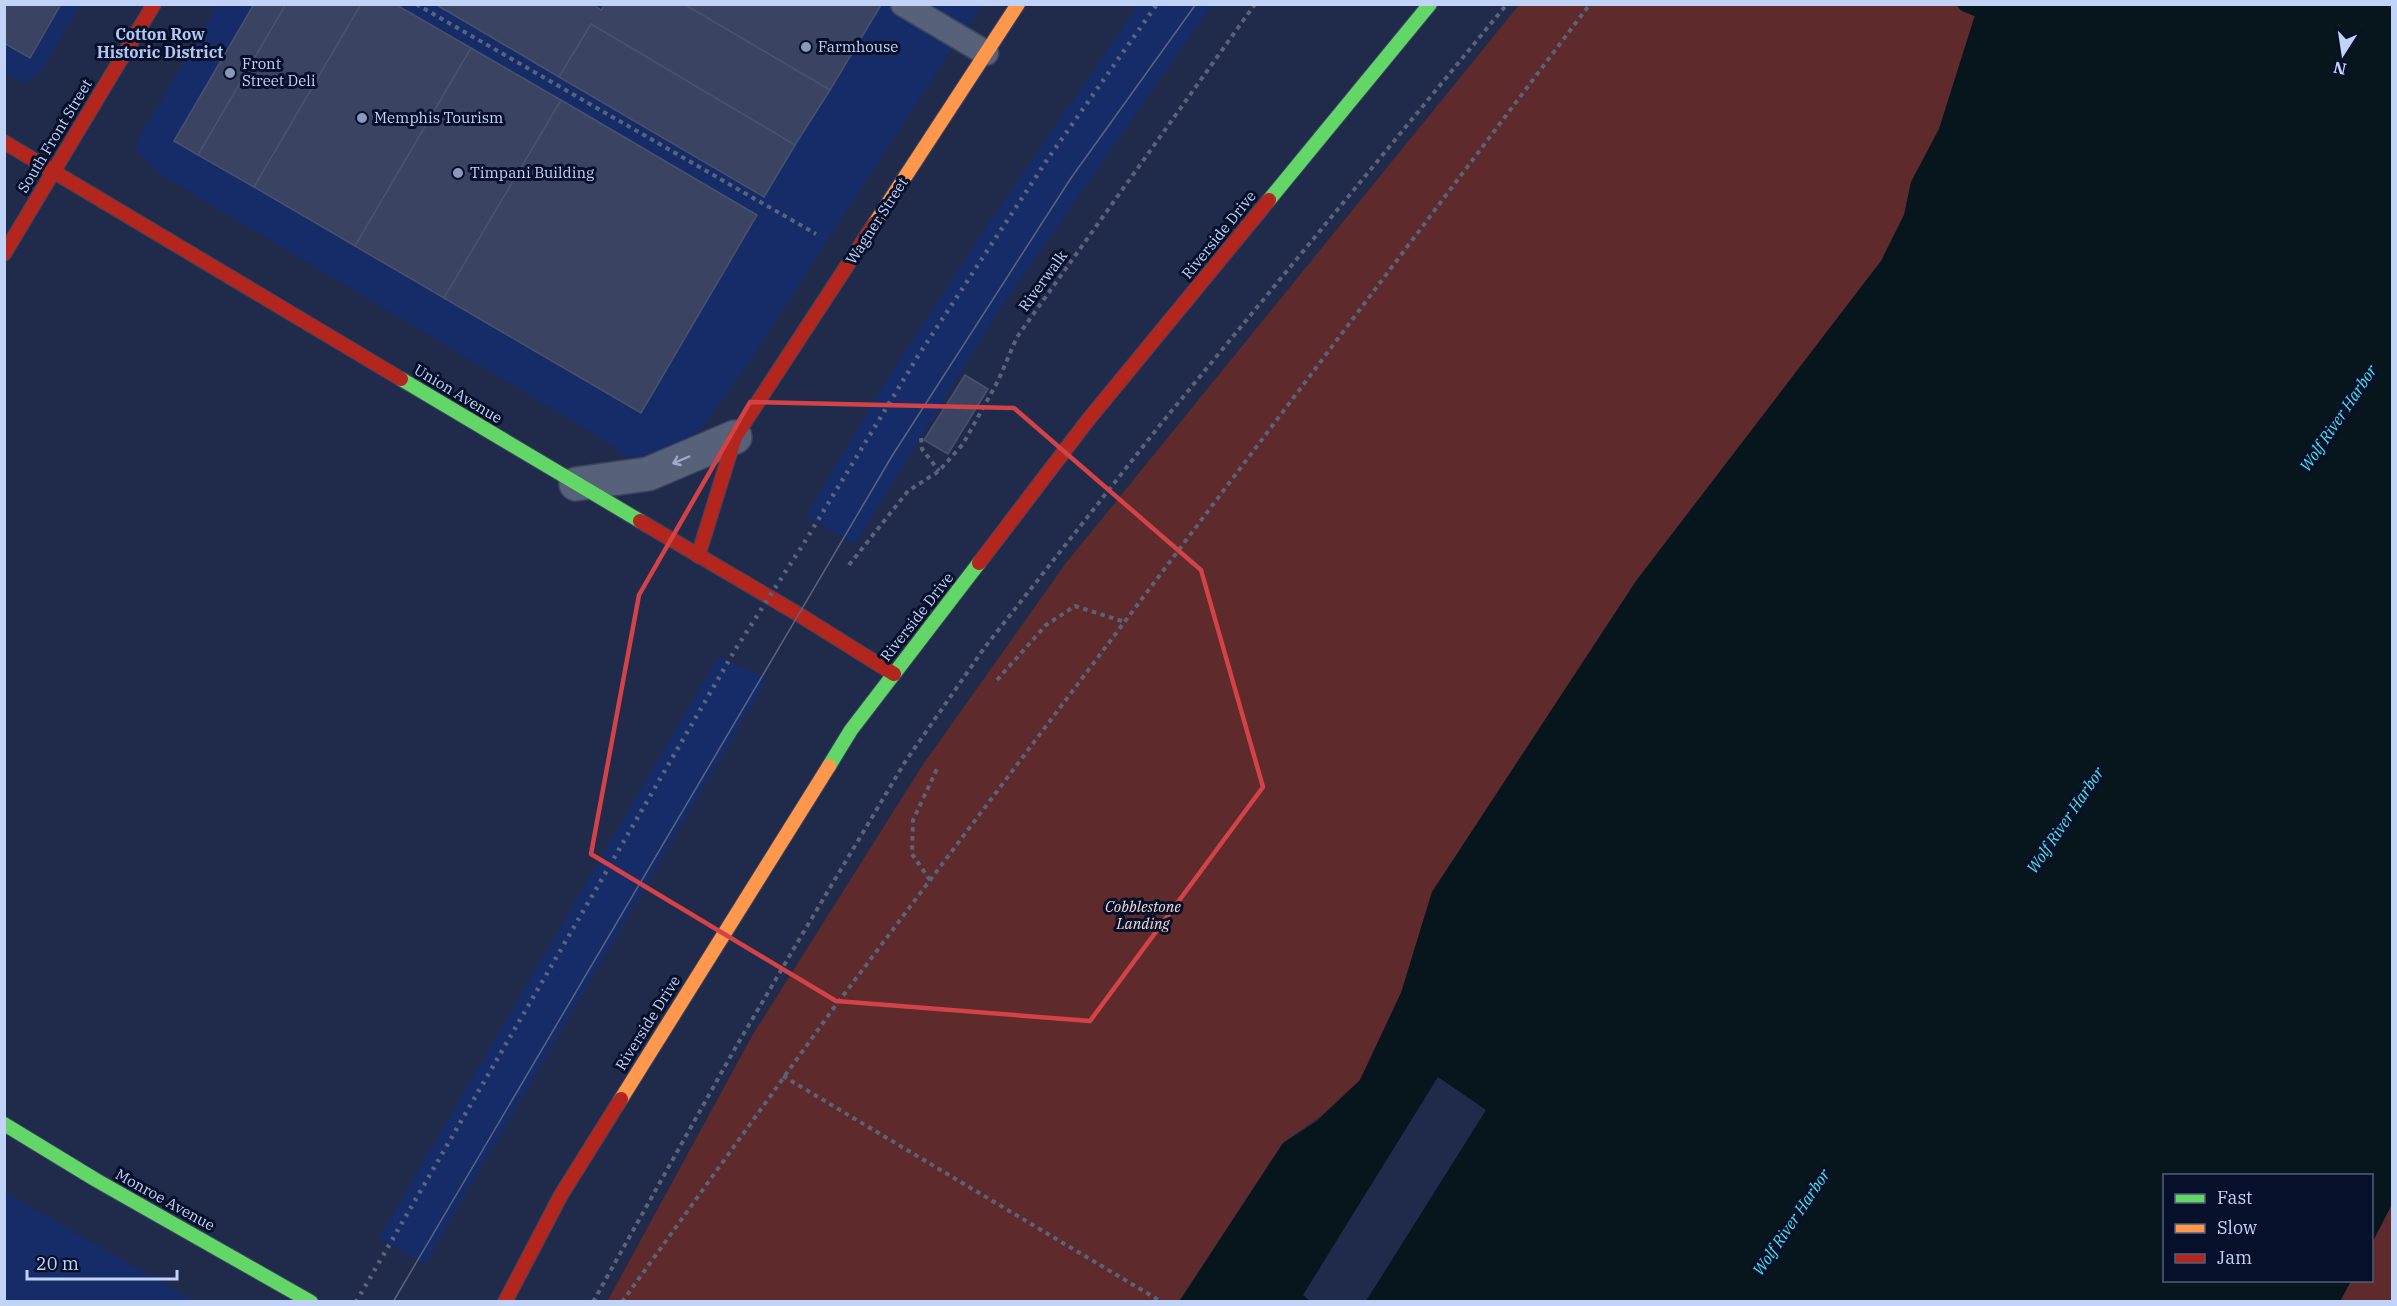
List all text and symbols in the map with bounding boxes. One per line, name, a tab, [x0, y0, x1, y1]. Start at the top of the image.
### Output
district label: Cotton Row Historic District	[97, 24, 223, 62]
north arrow	[2313, 24, 2373, 84]
place label: Farmhouse	[818, 37, 898, 56]
marker: Farmhouse	[799, 40, 813, 54]
place label: Front Street Deli	[242, 54, 316, 90]
text: N	[2332, 58, 2348, 80]
marker: Front Street Deli	[223, 66, 237, 80]
street label: South Front Street	[13, 75, 96, 196]
place label: Memphis Tourism	[374, 108, 503, 127]
marker: Memphis Tourism	[355, 111, 369, 125]
place label: Timpani Building	[470, 163, 594, 182]
marker: Timpani Building	[451, 166, 465, 180]
street label: Wagner Street	[841, 174, 912, 268]
street label: Riverside Drive	[1177, 187, 1260, 283]
street label: Riverwalk	[1014, 246, 1071, 315]
street label: Union Avenue	[411, 360, 506, 427]
water label: Wolf River Harbor	[2295, 360, 2382, 475]
one-way arrow	[673, 455, 691, 466]
street label: Riverside Drive	[876, 568, 957, 665]
water label: Wolf River Harbor	[2022, 762, 2109, 877]
park label: Cobblestone Landing	[1105, 897, 1181, 933]
street label: Riverside Drive	[611, 972, 684, 1074]
street label: Monroe Avenue	[112, 1164, 218, 1235]
water label: Wolf River Harbor	[1748, 1164, 1835, 1279]
legend	[2163, 1174, 2373, 1282]
text: Fast	[2217, 1186, 2252, 1209]
text: Slow	[2217, 1216, 2257, 1239]
scale bar	[27, 1243, 177, 1281]
text: Jam	[2217, 1246, 2252, 1269]
text: 20 m	[36, 1252, 79, 1275]

